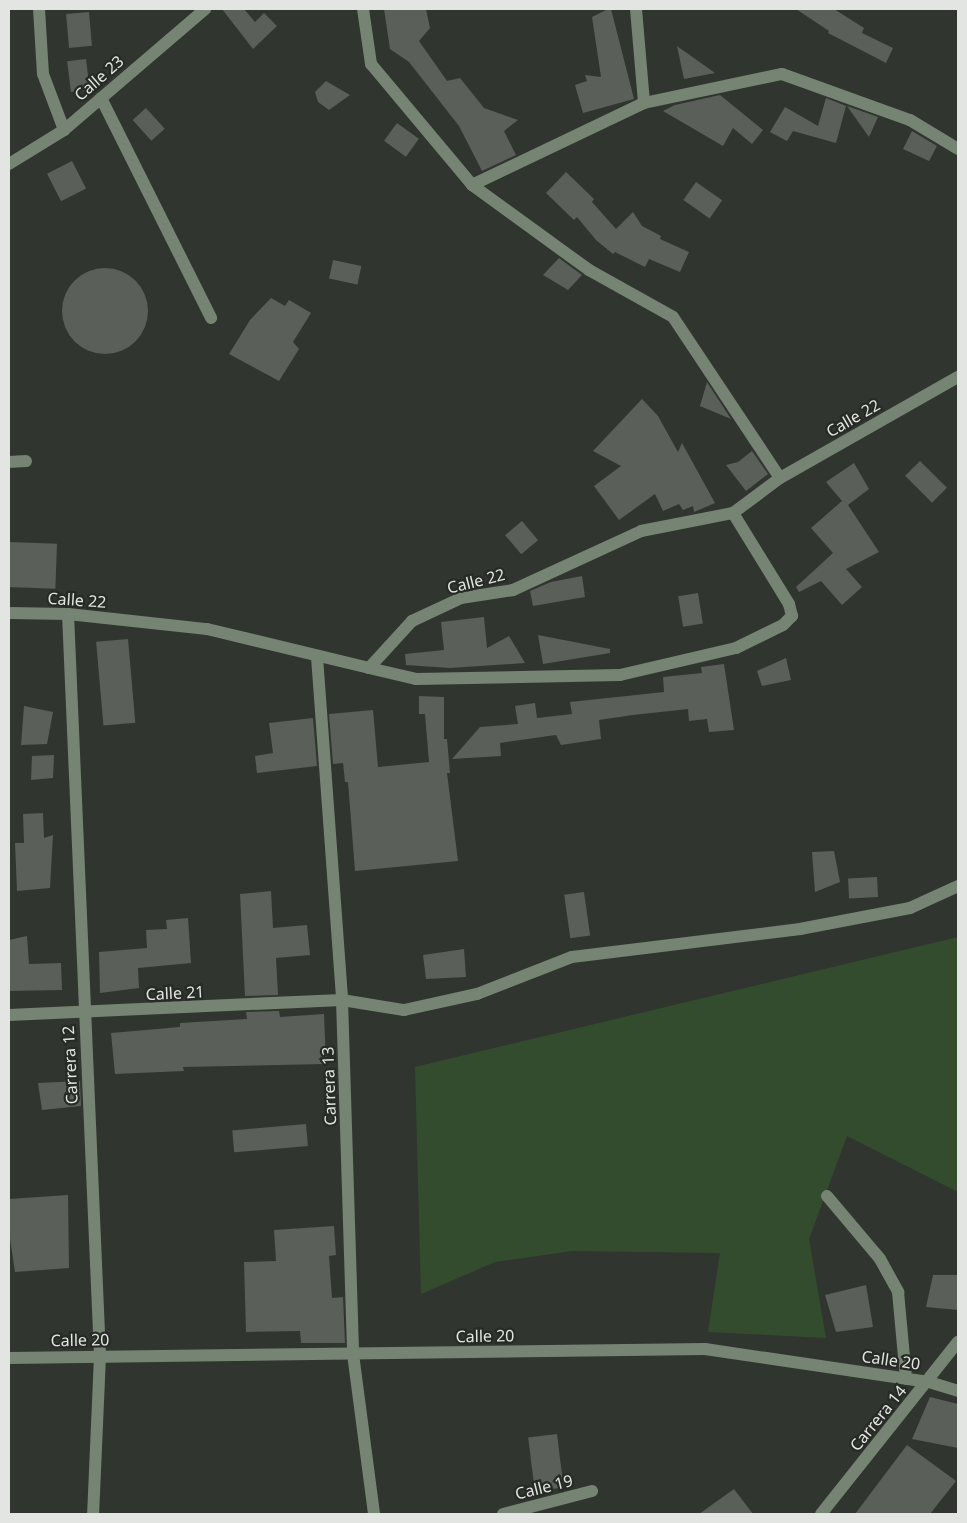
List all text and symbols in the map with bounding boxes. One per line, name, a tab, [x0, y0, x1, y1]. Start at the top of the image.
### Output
street label: Calle 23	[71, 51, 127, 105]
street label: Calle 22	[823, 395, 883, 441]
street label: Calle 22	[445, 565, 507, 597]
street label: Calle 22	[47, 588, 107, 612]
street label: Calle 21	[145, 982, 205, 1004]
street label: Carrera 12	[58, 1025, 82, 1105]
street label: Carrera 13	[318, 1046, 340, 1126]
street label: Calle 20	[455, 1326, 515, 1346]
street label: Calle 20	[50, 1330, 110, 1350]
street label: Calle 20	[861, 1346, 921, 1374]
street label: Carrera 14	[846, 1381, 910, 1455]
street label: Calle 19	[513, 1471, 575, 1503]

